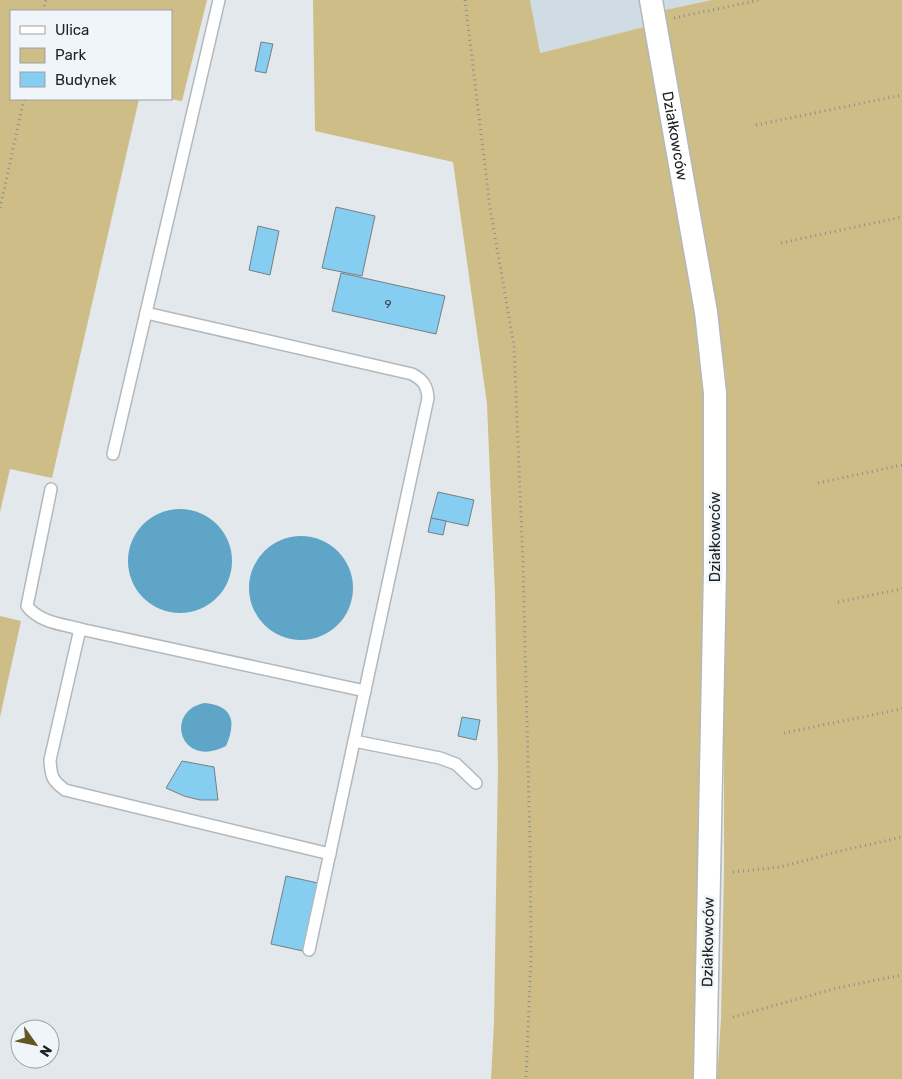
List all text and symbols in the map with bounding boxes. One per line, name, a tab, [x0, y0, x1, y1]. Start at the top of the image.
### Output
legend	[10, 10, 172, 100]
text: Ulica	[55, 21, 89, 39]
text: Park	[55, 46, 86, 64]
text: Budynek	[55, 71, 117, 89]
street label: Działkowców	[658, 90, 692, 182]
house number: 9	[384, 297, 392, 311]
street label: Działkowców	[706, 492, 724, 582]
street label: Działkowców	[698, 897, 718, 987]
north arrow	[10, 1019, 60, 1069]
text: N	[36, 1042, 55, 1060]

